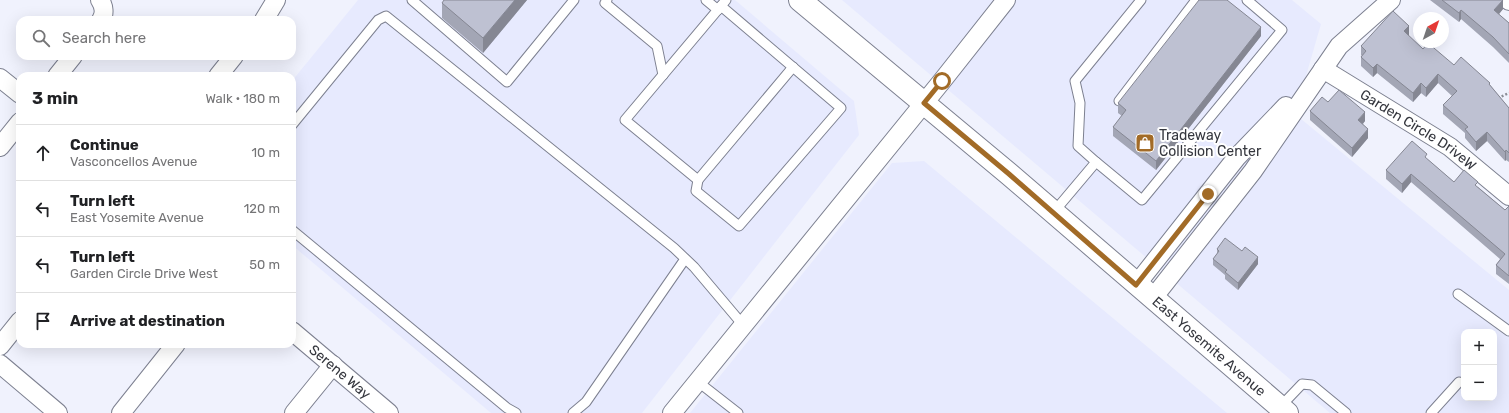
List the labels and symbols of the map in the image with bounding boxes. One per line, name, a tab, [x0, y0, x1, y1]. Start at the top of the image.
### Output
north arrow	[1413, 12, 1449, 48]
route start	[933, 72, 951, 90]
street label: Garden Circle DriveW	[1357, 85, 1480, 174]
place label: Tradeway Collision Center	[1159, 127, 1262, 160]
shop icon: Tradeway Collision Center	[1134, 132, 1156, 154]
route end	[1199, 185, 1217, 203]
street label: East Yosemite Avenue	[1149, 293, 1270, 400]
street label: Serene Way	[306, 341, 375, 403]

